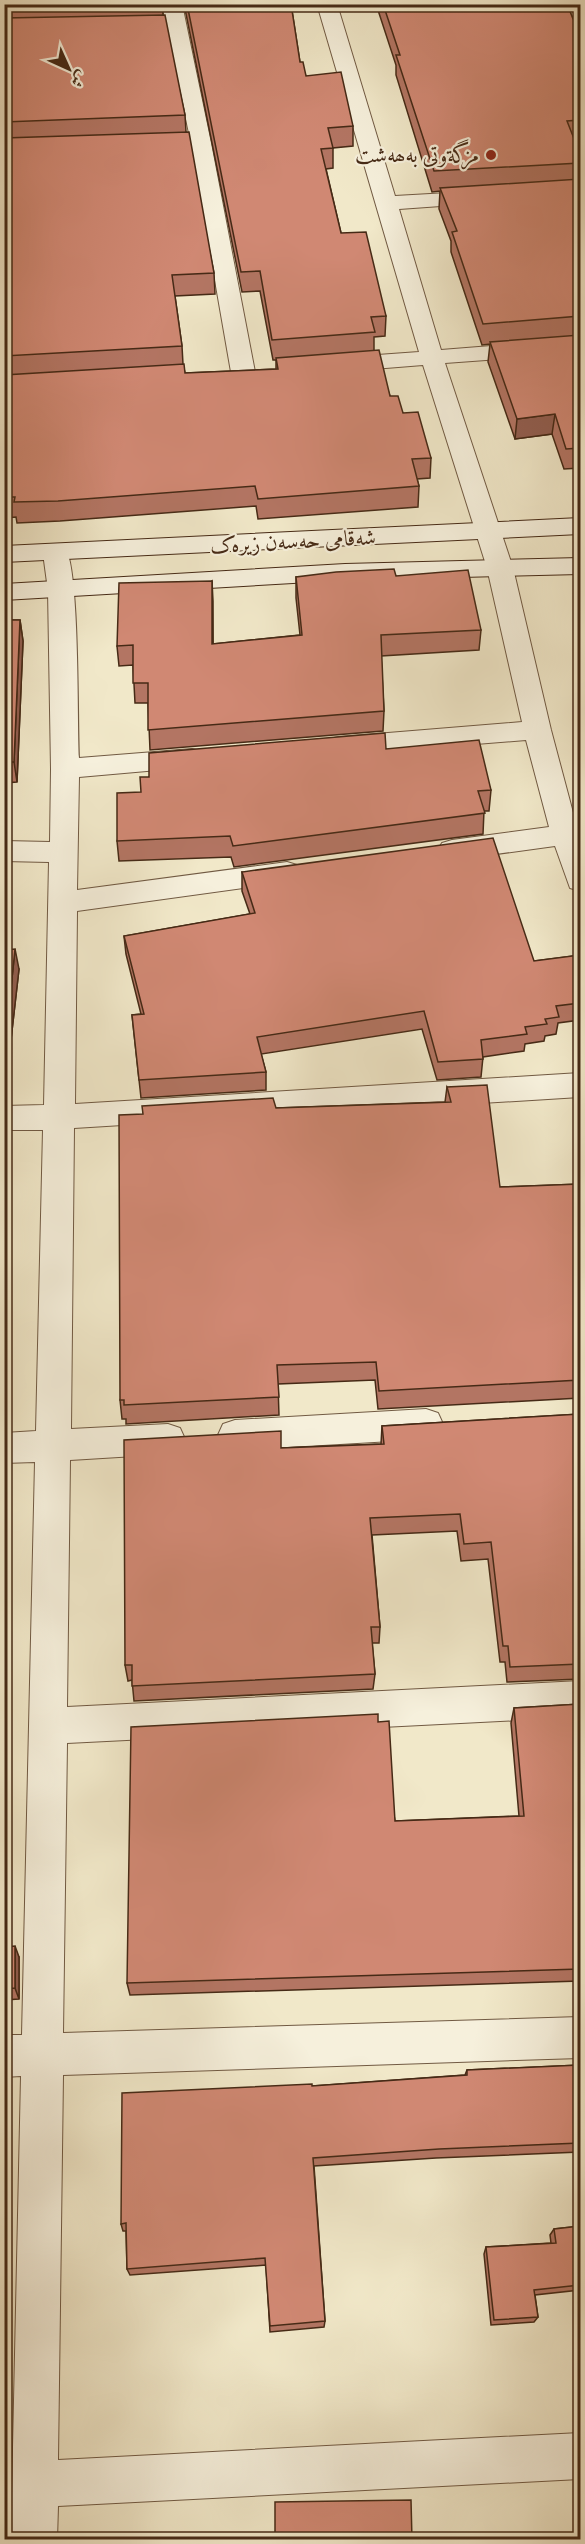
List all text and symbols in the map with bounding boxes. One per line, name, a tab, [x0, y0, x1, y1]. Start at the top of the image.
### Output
north arrow	[39, 39, 99, 99]
text: ش	[66, 66, 92, 92]
place label: مزگةوتى بەھەشت	[355, 139, 479, 170]
marker: مزگةوتى بەھەشت	[484, 148, 498, 162]
street label: شەقامی حەسەن زیرەک	[209, 524, 377, 560]

